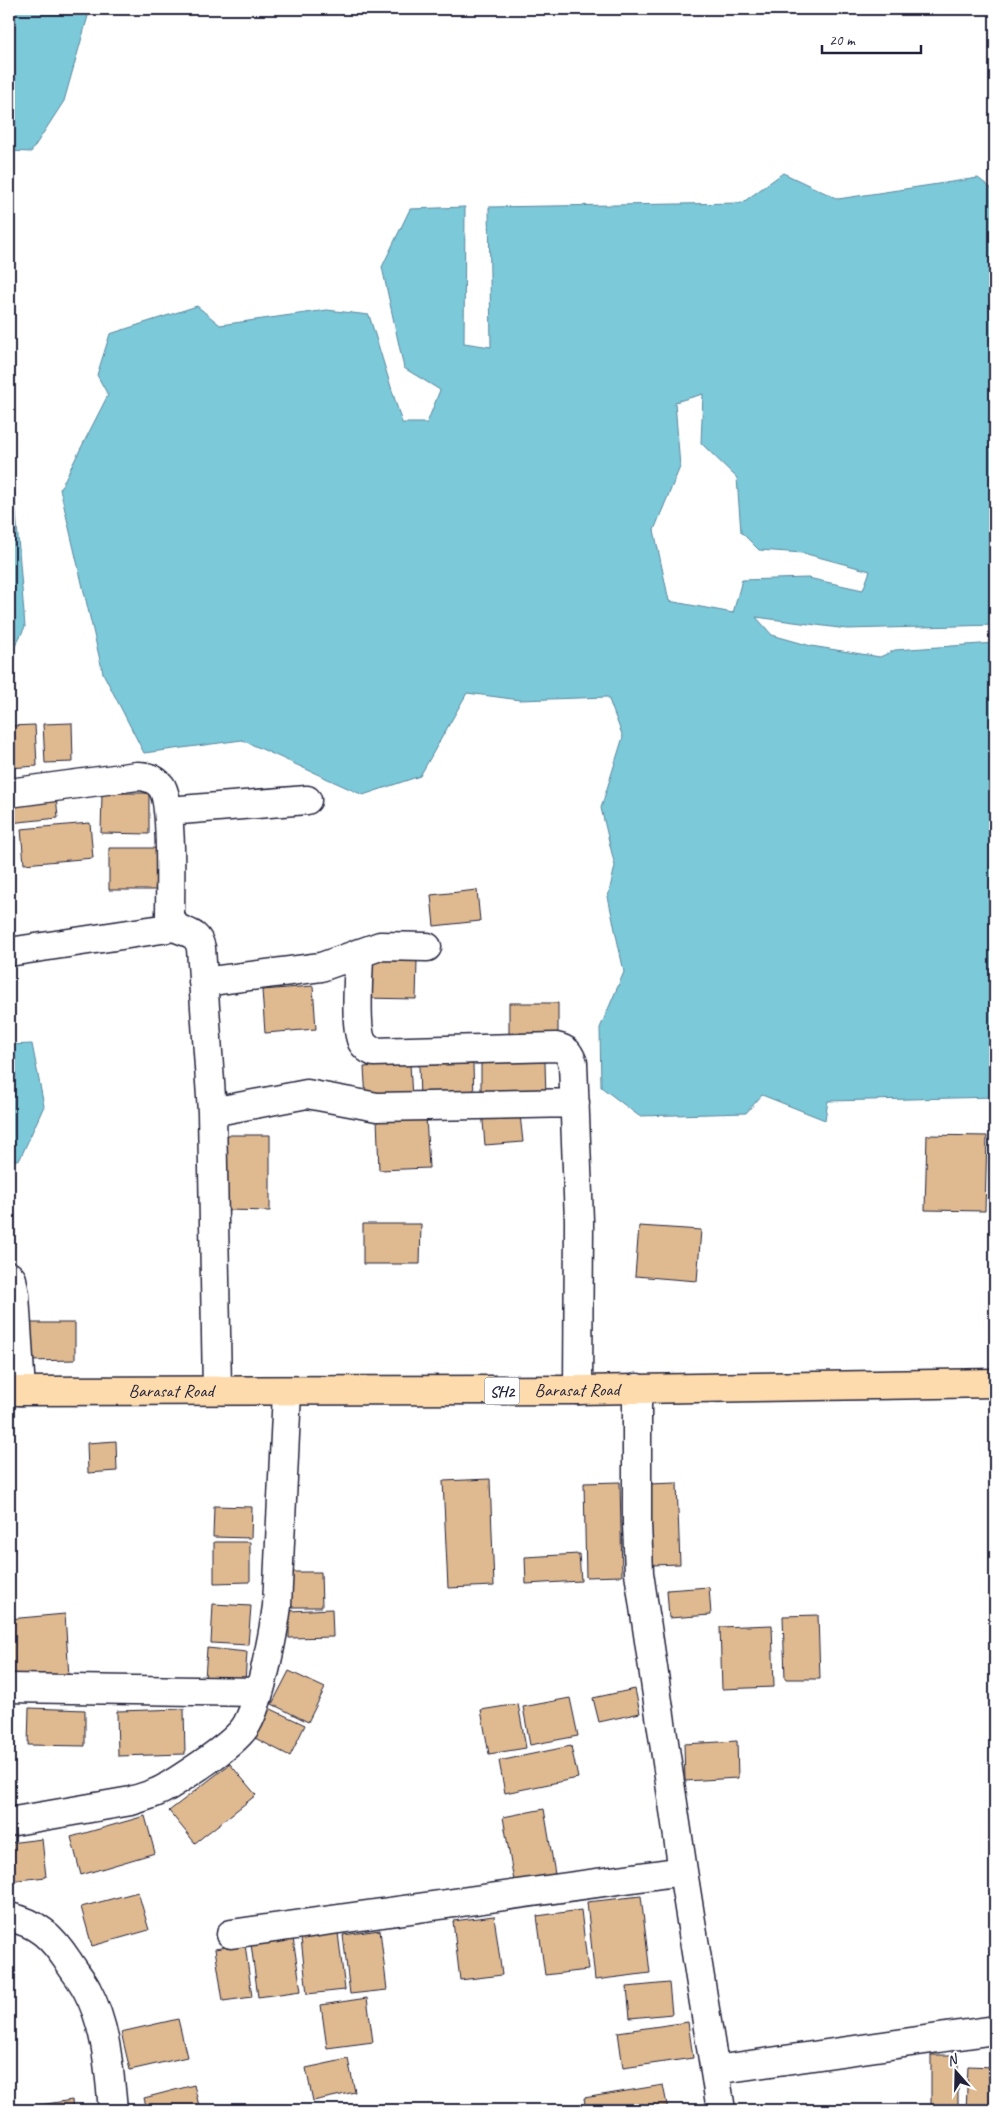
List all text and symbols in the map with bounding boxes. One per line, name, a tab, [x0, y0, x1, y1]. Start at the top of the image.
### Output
scale bar	[822, 22, 920, 54]
text: 20 m	[829, 31, 856, 50]
road number: SH2	[484, 1378, 520, 1404]
street label: Barasat Road	[534, 1378, 623, 1401]
street label: Barasat Road	[128, 1380, 216, 1402]
north arrow	[932, 2046, 982, 2096]
text: N	[945, 2050, 961, 2070]

